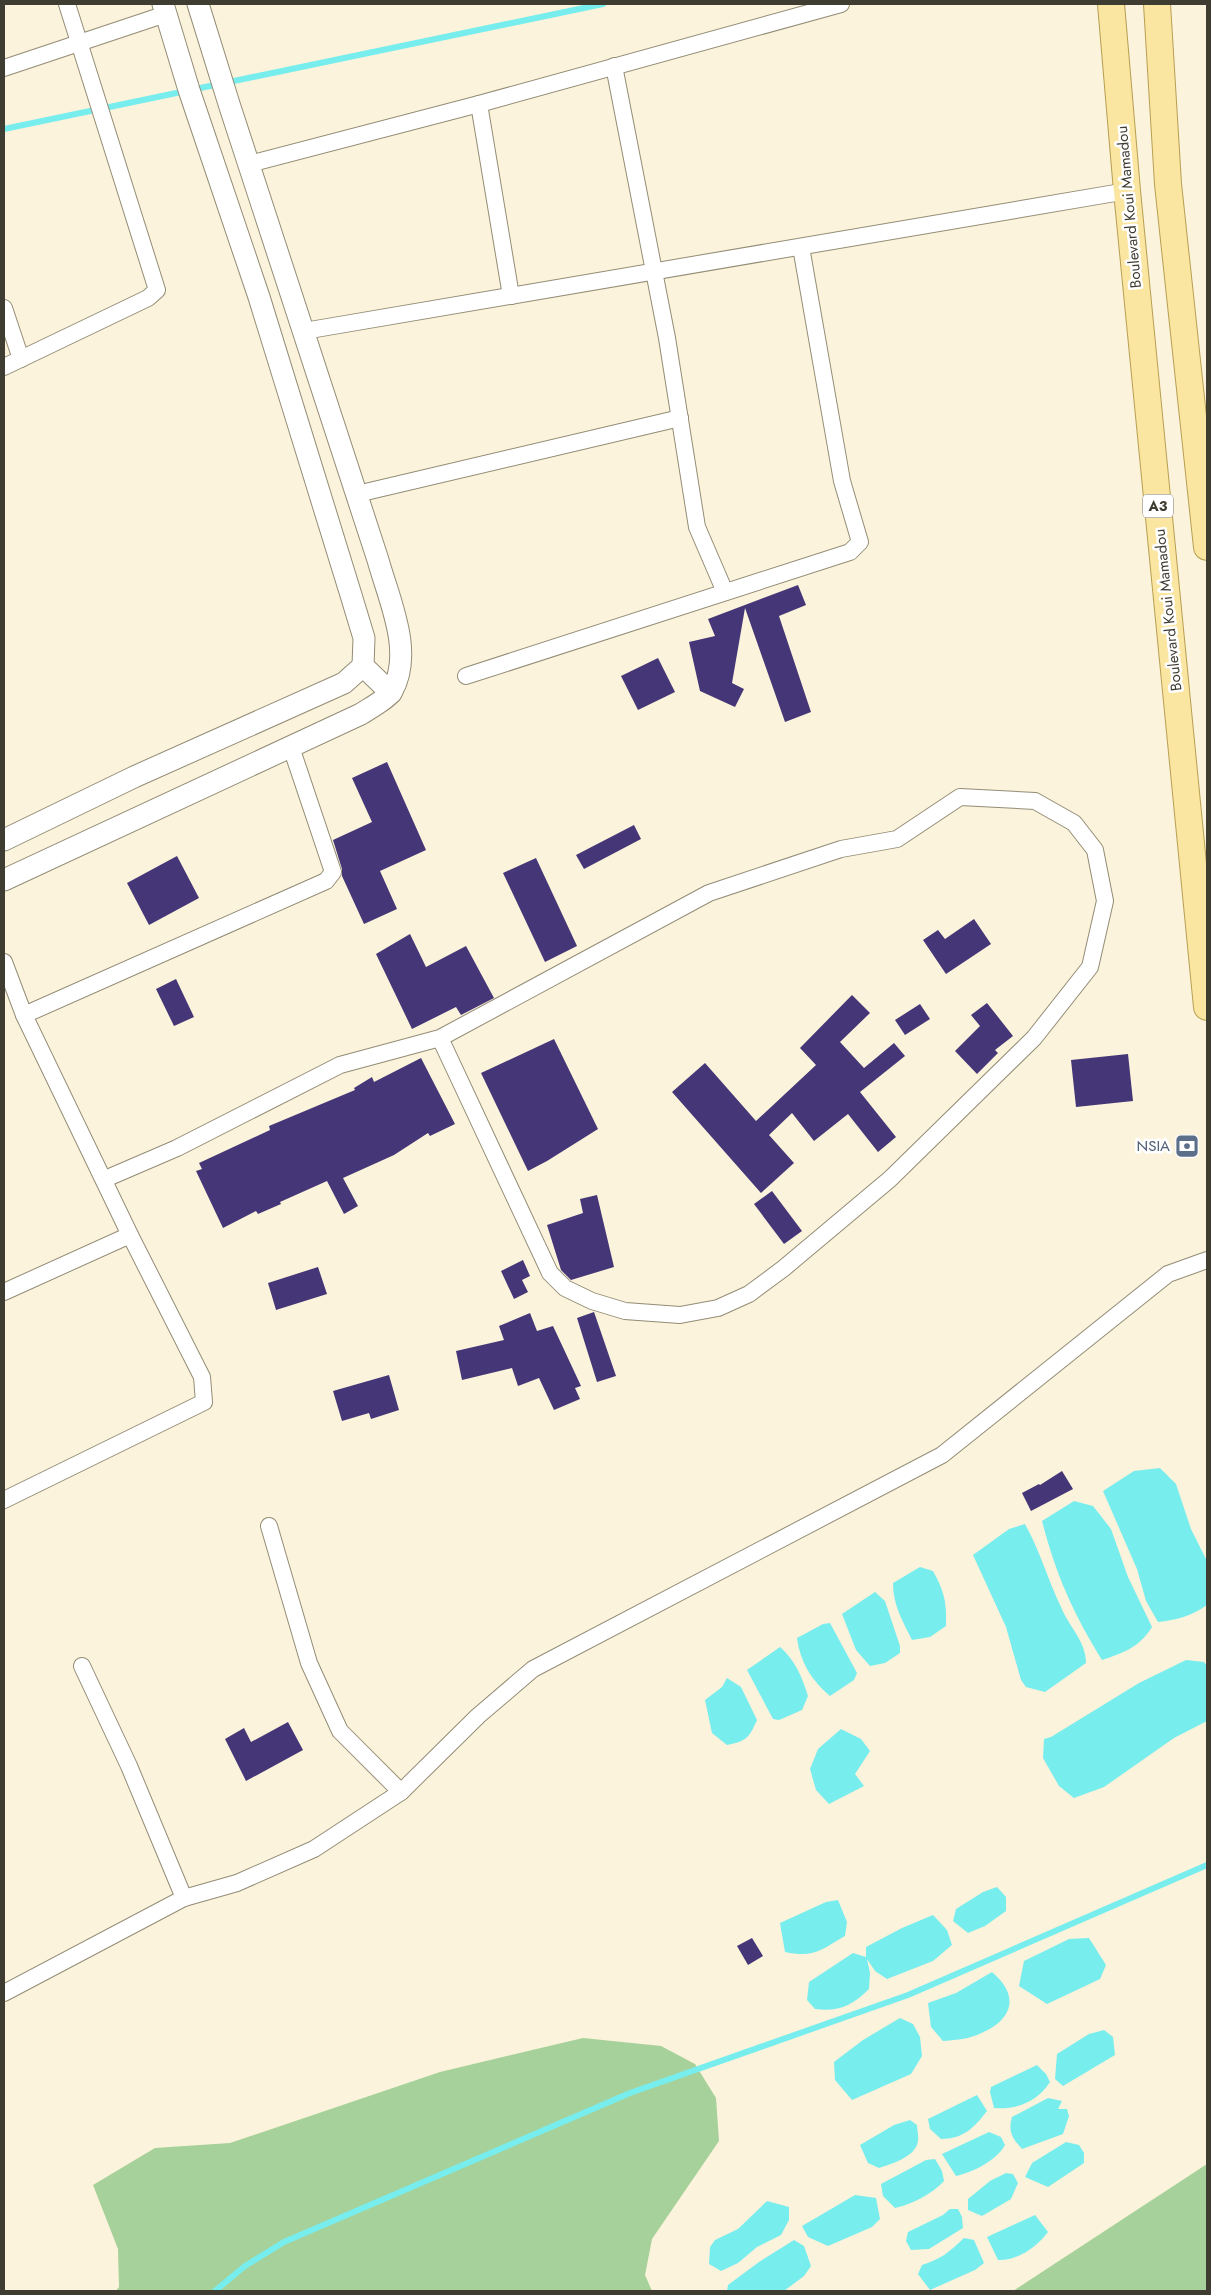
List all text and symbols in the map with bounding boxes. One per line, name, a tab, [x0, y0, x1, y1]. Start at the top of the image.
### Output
street label: Boulevard Koui Mamadou	[1111, 125, 1147, 289]
road number: A3	[1143, 494, 1173, 518]
street label: Boulevard Koui Mamadou	[1149, 528, 1187, 692]
bank icon: NSIA	[1174, 1133, 1200, 1159]
place label: NSIA	[1137, 1135, 1170, 1157]

